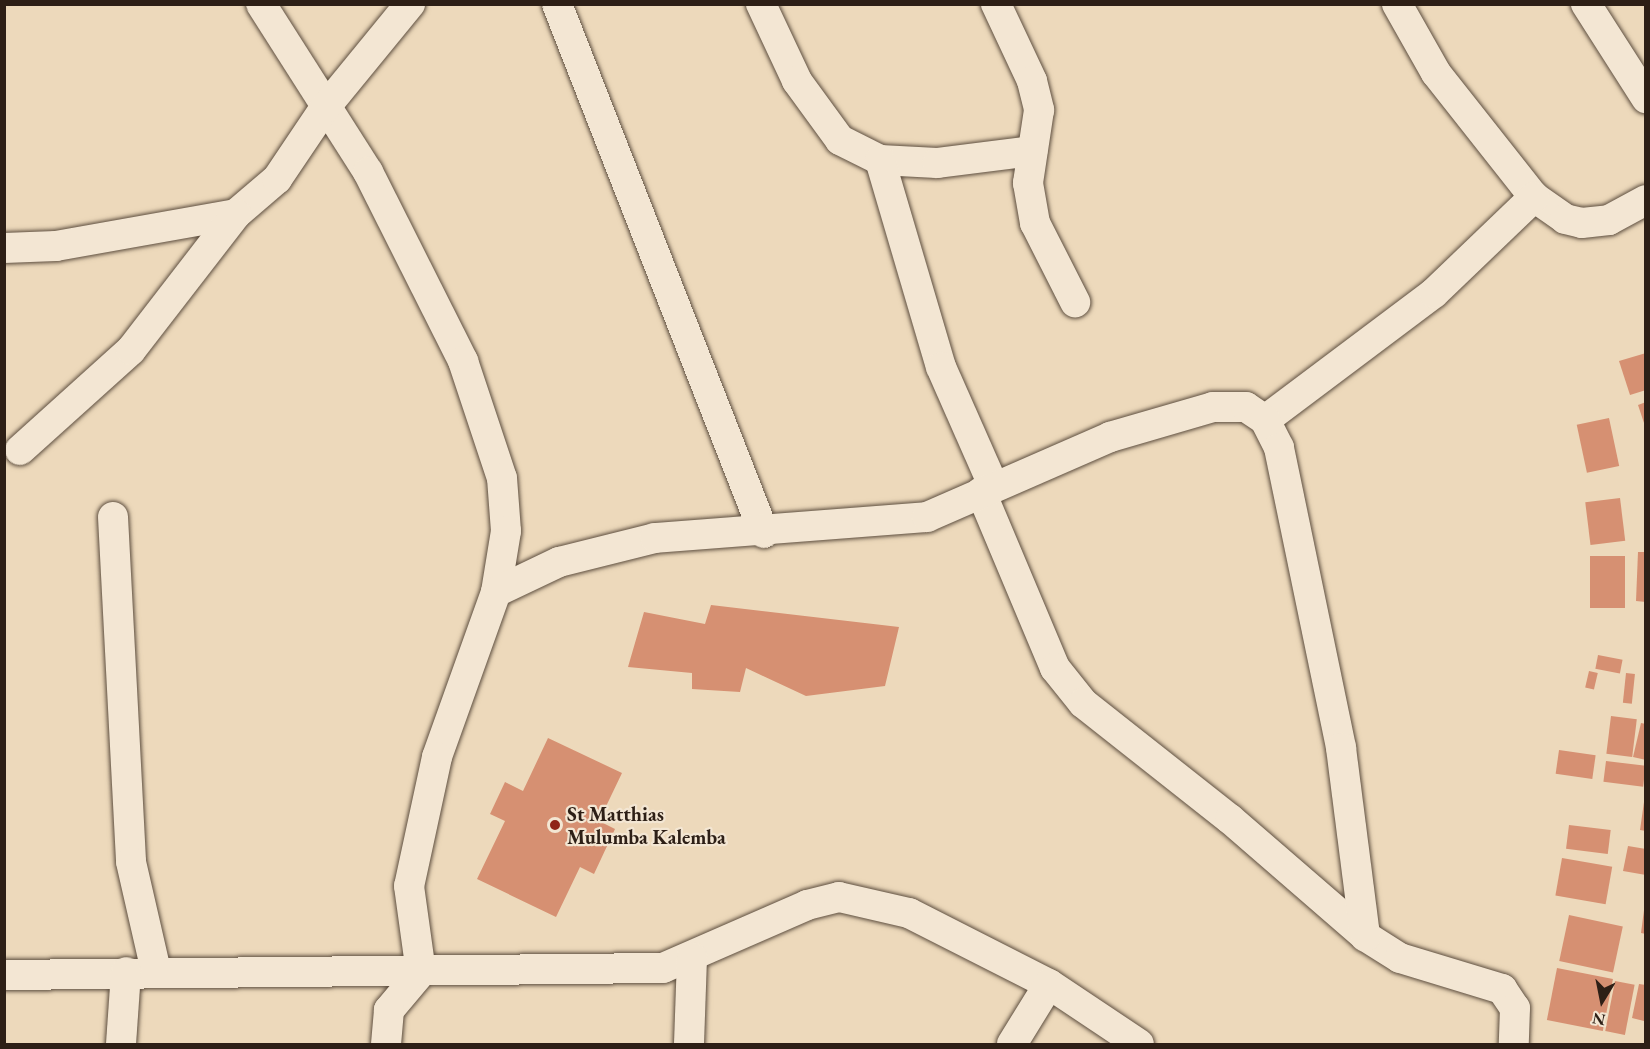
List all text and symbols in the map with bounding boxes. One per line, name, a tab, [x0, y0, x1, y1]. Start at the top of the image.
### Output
place label: St Matthias Mulumba Kalemba	[567, 802, 726, 849]
marker: St Matthias Mulumba Kalemba	[548, 818, 562, 832]
north arrow	[1572, 971, 1632, 1031]
text: N	[1591, 1008, 1607, 1031]

